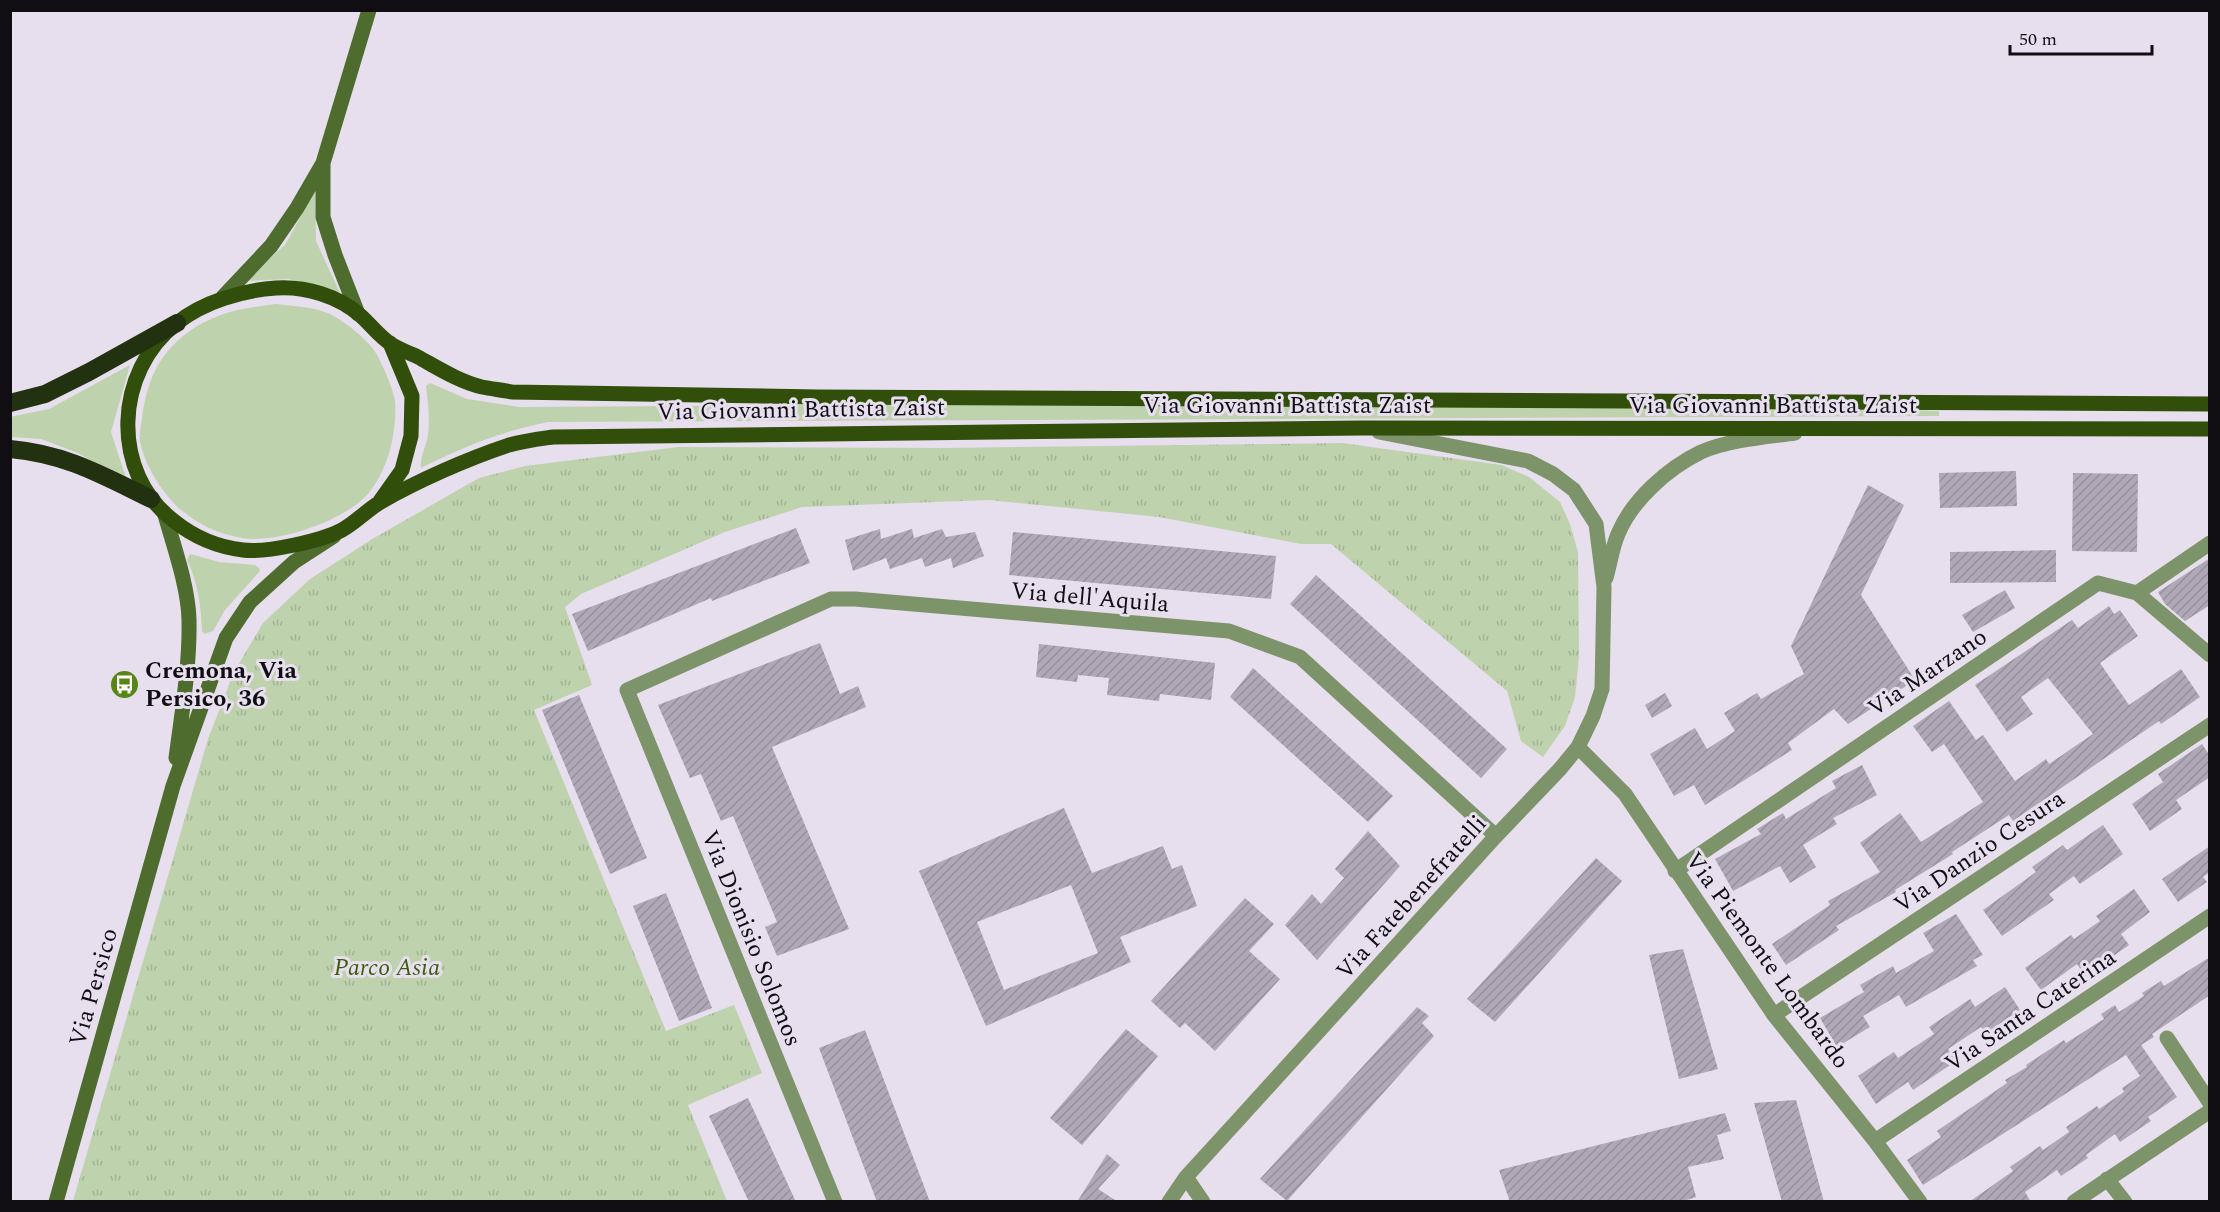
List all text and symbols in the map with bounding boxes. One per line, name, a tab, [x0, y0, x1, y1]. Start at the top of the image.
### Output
scale bar	[2010, 18, 2152, 56]
text: 50 m	[2019, 26, 2057, 53]
street label: Via Giovanni Battista Zaist	[1143, 388, 1431, 424]
street label: Via Giovanni Battista Zaist	[1629, 388, 1917, 424]
street label: Via Giovanni Battista Zaist	[657, 389, 945, 431]
street label: Via dell'Aquila	[1009, 573, 1171, 623]
street label: Via Marzano	[1860, 619, 1995, 726]
place label: Cremona, Via Persico, 36	[145, 653, 297, 717]
bus stop icon: Cremona, Via Persico, 36	[108, 668, 140, 700]
street label: Via Danzio Cesura	[1887, 781, 2073, 923]
street label: Via Fatebenefratelli	[1328, 807, 1496, 988]
street label: Via Dionisio Solomos	[691, 825, 811, 1052]
street label: Via Piemonte Lombardo	[1676, 844, 1858, 1077]
street label: Via Persico	[60, 924, 128, 1051]
street label: Via Santa Caterina	[1938, 940, 2124, 1082]
park label: Parco Asia	[334, 950, 440, 986]

